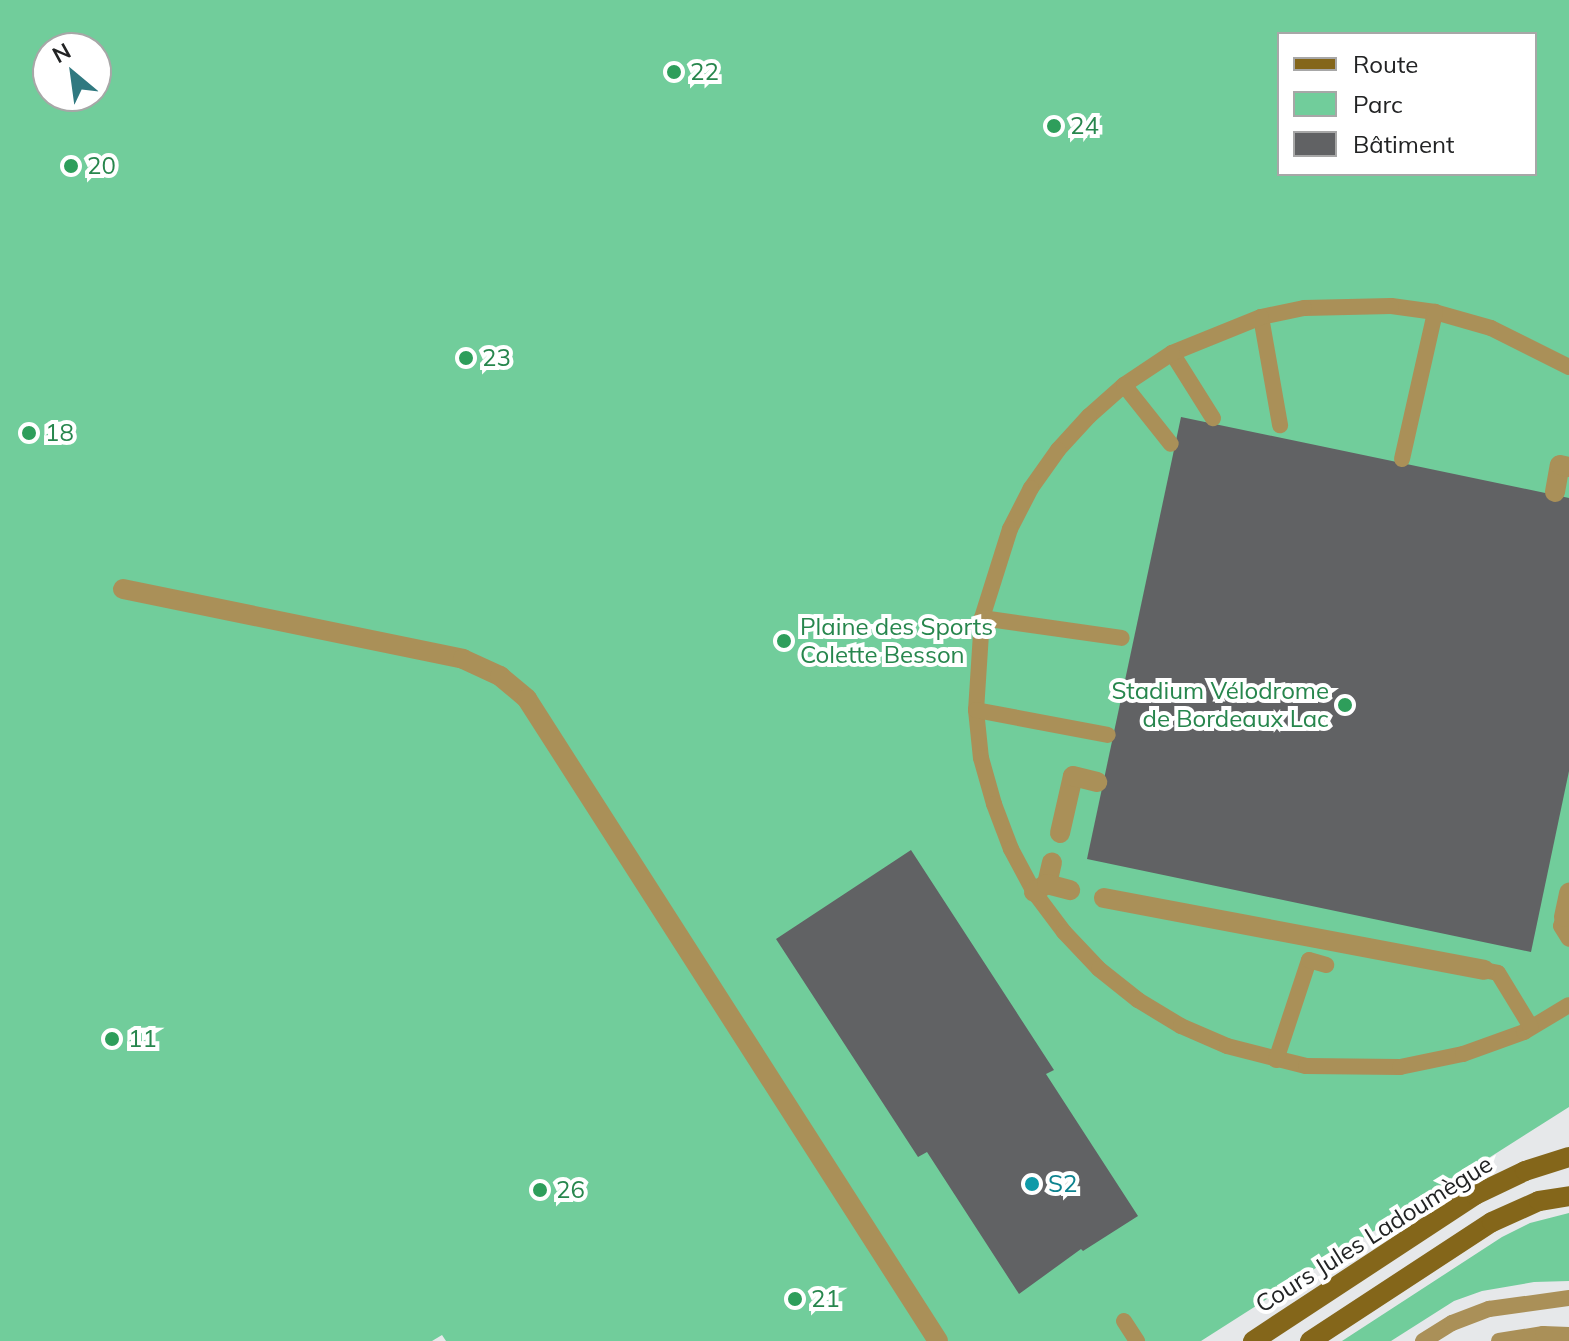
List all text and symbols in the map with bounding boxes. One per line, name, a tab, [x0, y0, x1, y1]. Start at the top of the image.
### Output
north arrow	[32, 32, 112, 112]
legend	[1277, 32, 1537, 176]
text: N	[47, 36, 75, 69]
text: Route	[1353, 49, 1418, 79]
place label: 22	[690, 58, 719, 86]
marker: 22	[665, 63, 683, 81]
text: Parc	[1353, 89, 1403, 119]
place label: 24	[1070, 112, 1099, 140]
marker: 24	[1045, 117, 1063, 135]
text: Bâtiment	[1353, 129, 1454, 159]
place label: 20	[87, 152, 116, 180]
marker: 20	[62, 157, 80, 175]
place label: 23	[482, 344, 511, 372]
marker: 23	[457, 349, 475, 367]
place label: 18	[45, 419, 74, 447]
marker: 18	[20, 424, 38, 442]
place label: Plaine des Sports Colette Besson	[800, 613, 993, 669]
marker: Plaine des Sports Colette Besson	[775, 632, 793, 650]
place label: Stadium Vélodrome de Bordeaux Lac	[1111, 677, 1329, 733]
marker: Stadium Vélodrome de Bordeaux Lac	[1336, 696, 1354, 714]
place label: 11	[128, 1025, 157, 1053]
marker: 11	[103, 1030, 121, 1048]
street label: Cours Jules Ladoumègue	[1250, 1149, 1498, 1319]
place label: S2	[1048, 1170, 1077, 1198]
marker: S2	[1023, 1175, 1041, 1193]
place label: 26	[556, 1176, 585, 1204]
marker: 26	[531, 1181, 549, 1199]
place label: 21	[811, 1285, 840, 1313]
marker: 21	[786, 1290, 804, 1308]

